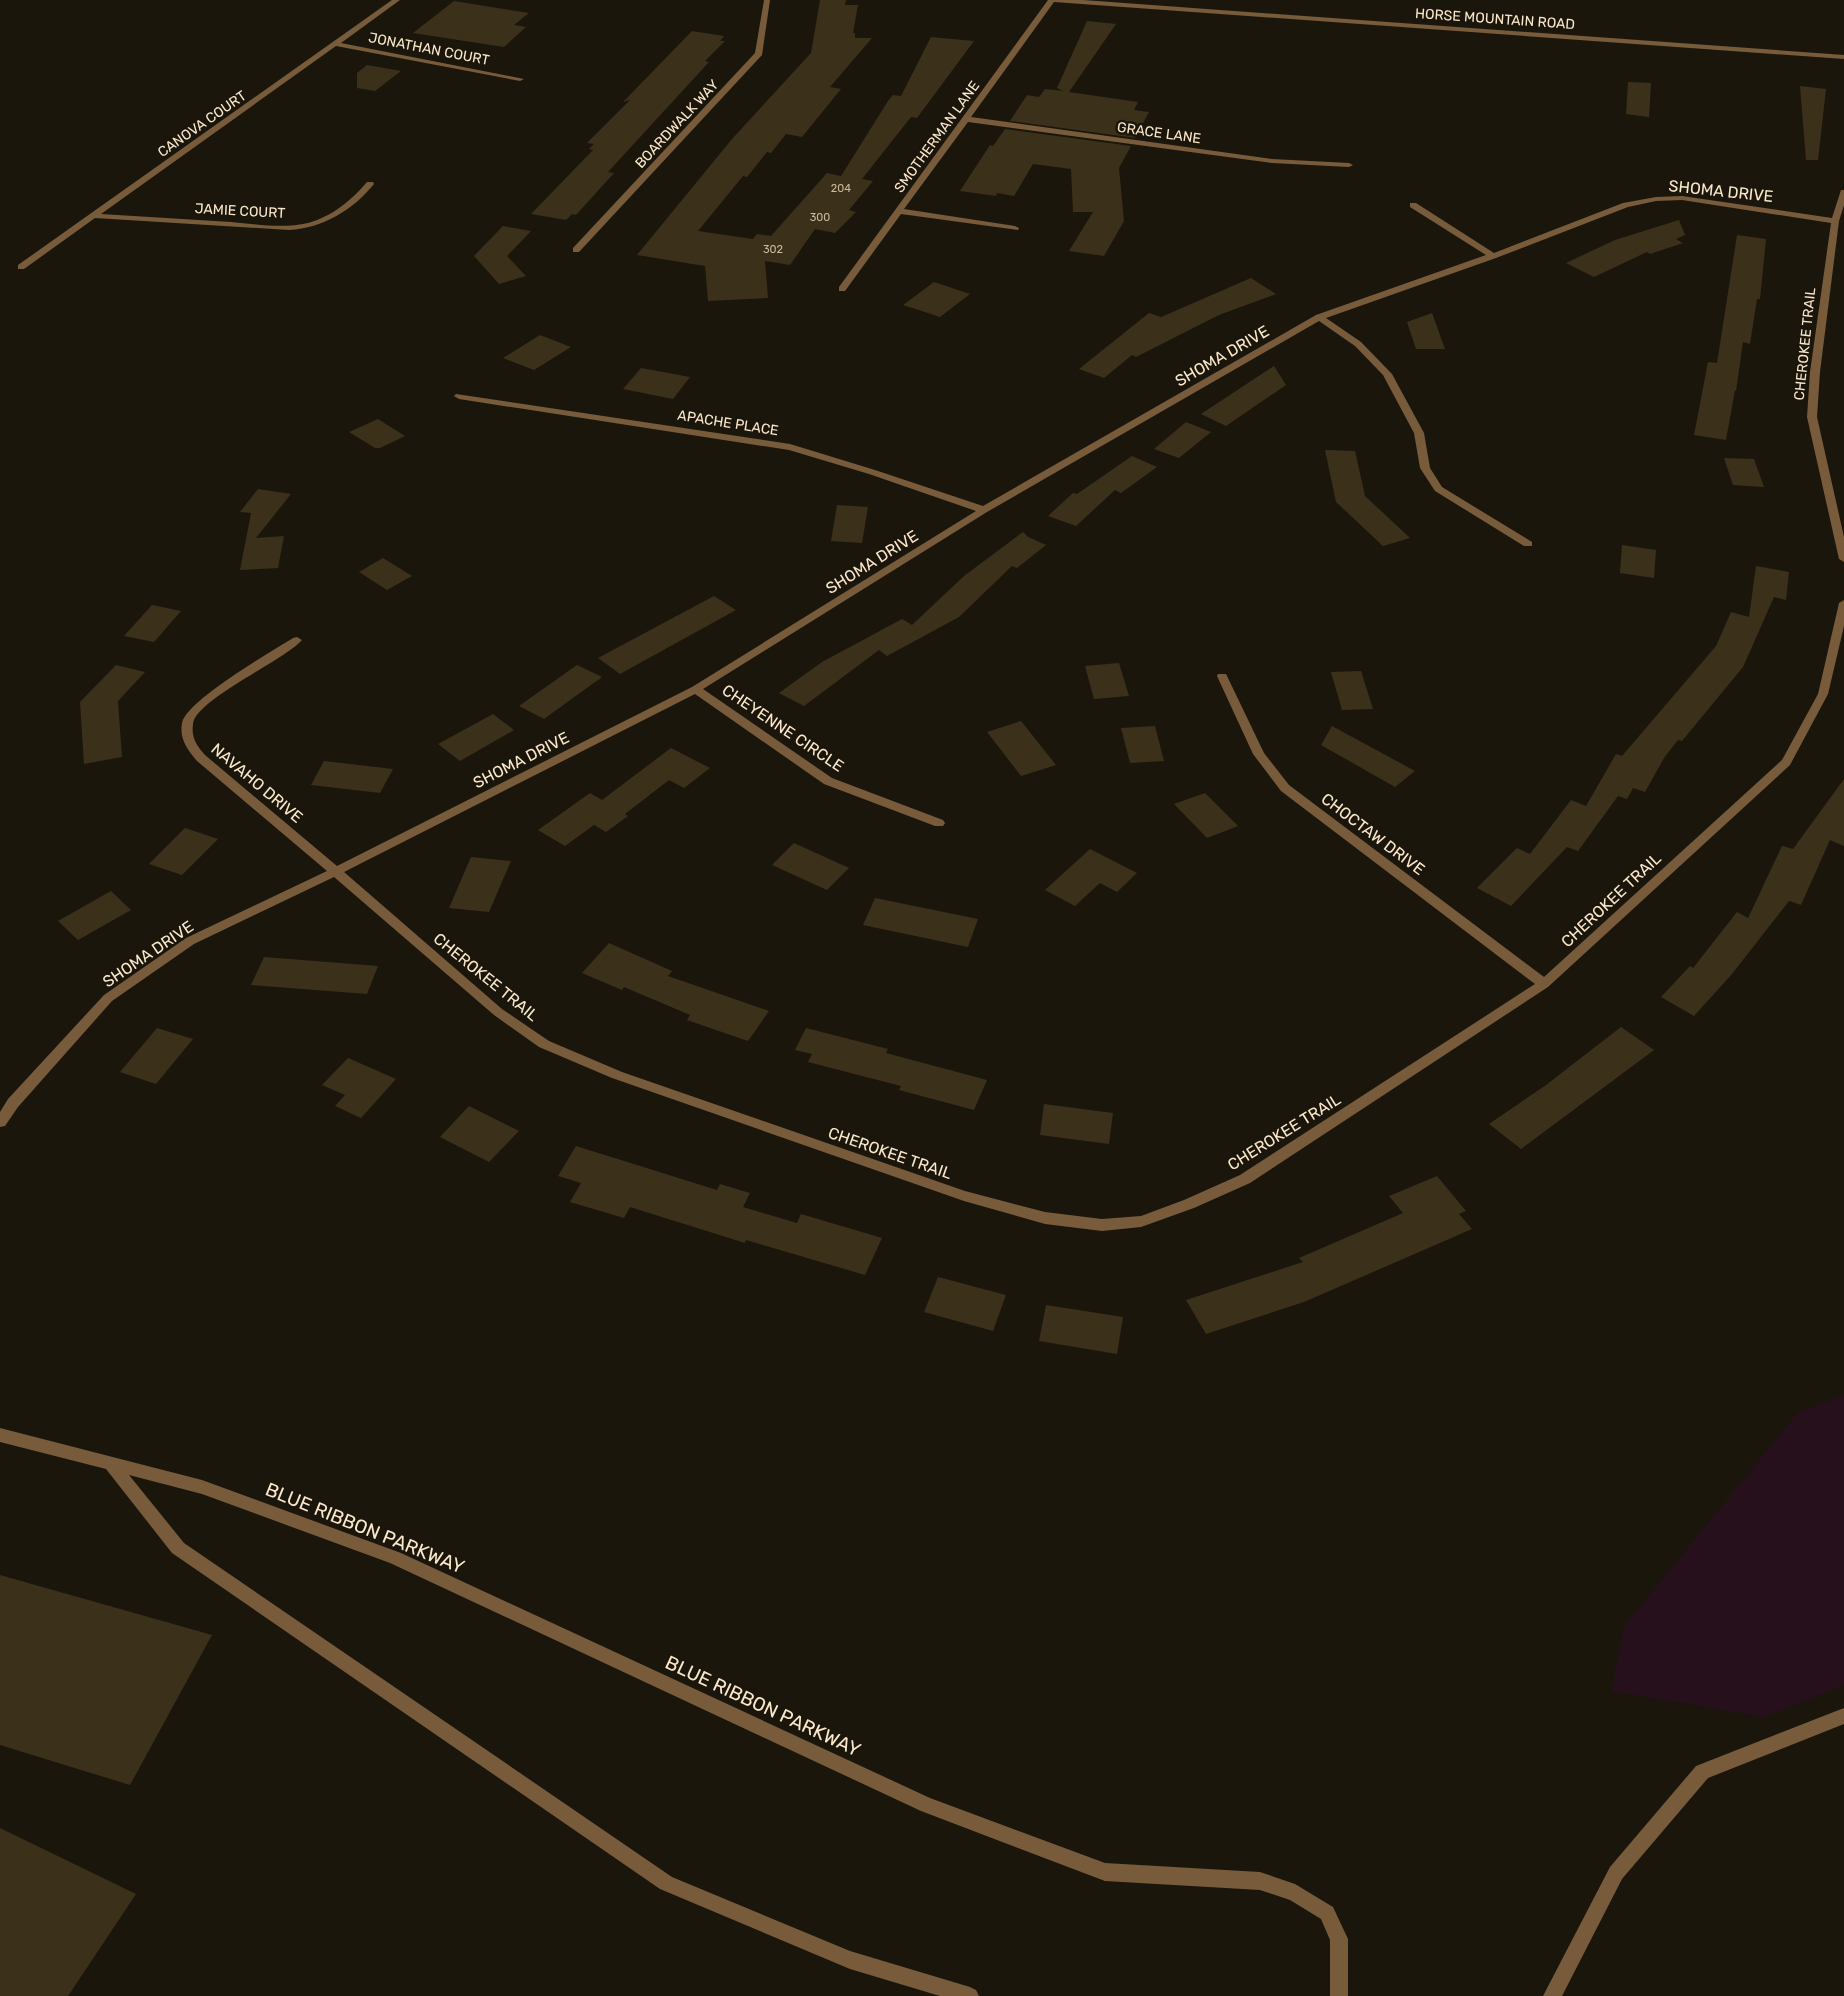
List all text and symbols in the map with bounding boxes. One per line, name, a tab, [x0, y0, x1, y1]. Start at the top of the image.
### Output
street label: HORSE MOUNTAIN ROAD	[1414, 5, 1576, 33]
street label: JONATHAN COURT	[367, 29, 491, 69]
street label: BOARDWALK WAY	[632, 76, 722, 172]
street label: SMOTHERMAN LANE	[891, 78, 983, 196]
street label: CANOVA COURT	[154, 87, 250, 161]
street label: GRACE LANE	[1116, 119, 1202, 147]
street label: SHOMA DRIVE	[1668, 176, 1774, 206]
house number: 204	[831, 182, 851, 195]
street label: JAMIE COURT	[194, 200, 286, 222]
house number: 300	[810, 211, 830, 224]
house number: 302	[763, 243, 783, 256]
street label: CHEROKEE TRAIL	[1791, 287, 1819, 401]
street label: SHOMA DRIVE	[1172, 321, 1272, 391]
street label: APACHE PLACE	[676, 407, 780, 439]
street label: SHOMA DRIVE	[822, 526, 922, 598]
street label: CHEYENNE CIRCLE	[719, 680, 847, 776]
street label: SHOMA DRIVE	[470, 728, 572, 792]
street label: NAVAHO DRIVE	[207, 739, 307, 827]
street label: CHOCTAW DRIVE	[1318, 789, 1428, 879]
street label: CHEROKEE TRAIL	[1557, 849, 1665, 951]
street label: SHOMA DRIVE	[99, 917, 197, 991]
street label: CHEROKEE TRAIL	[430, 929, 542, 1025]
street label: CHEROKEE TRAIL	[1224, 1090, 1344, 1174]
street label: CHEROKEE TRAIL	[826, 1123, 954, 1183]
street label: BLUE RIBBON PARKWAY	[262, 1478, 468, 1578]
street label: BLUE RIBBON PARKWAY	[662, 1651, 864, 1761]

